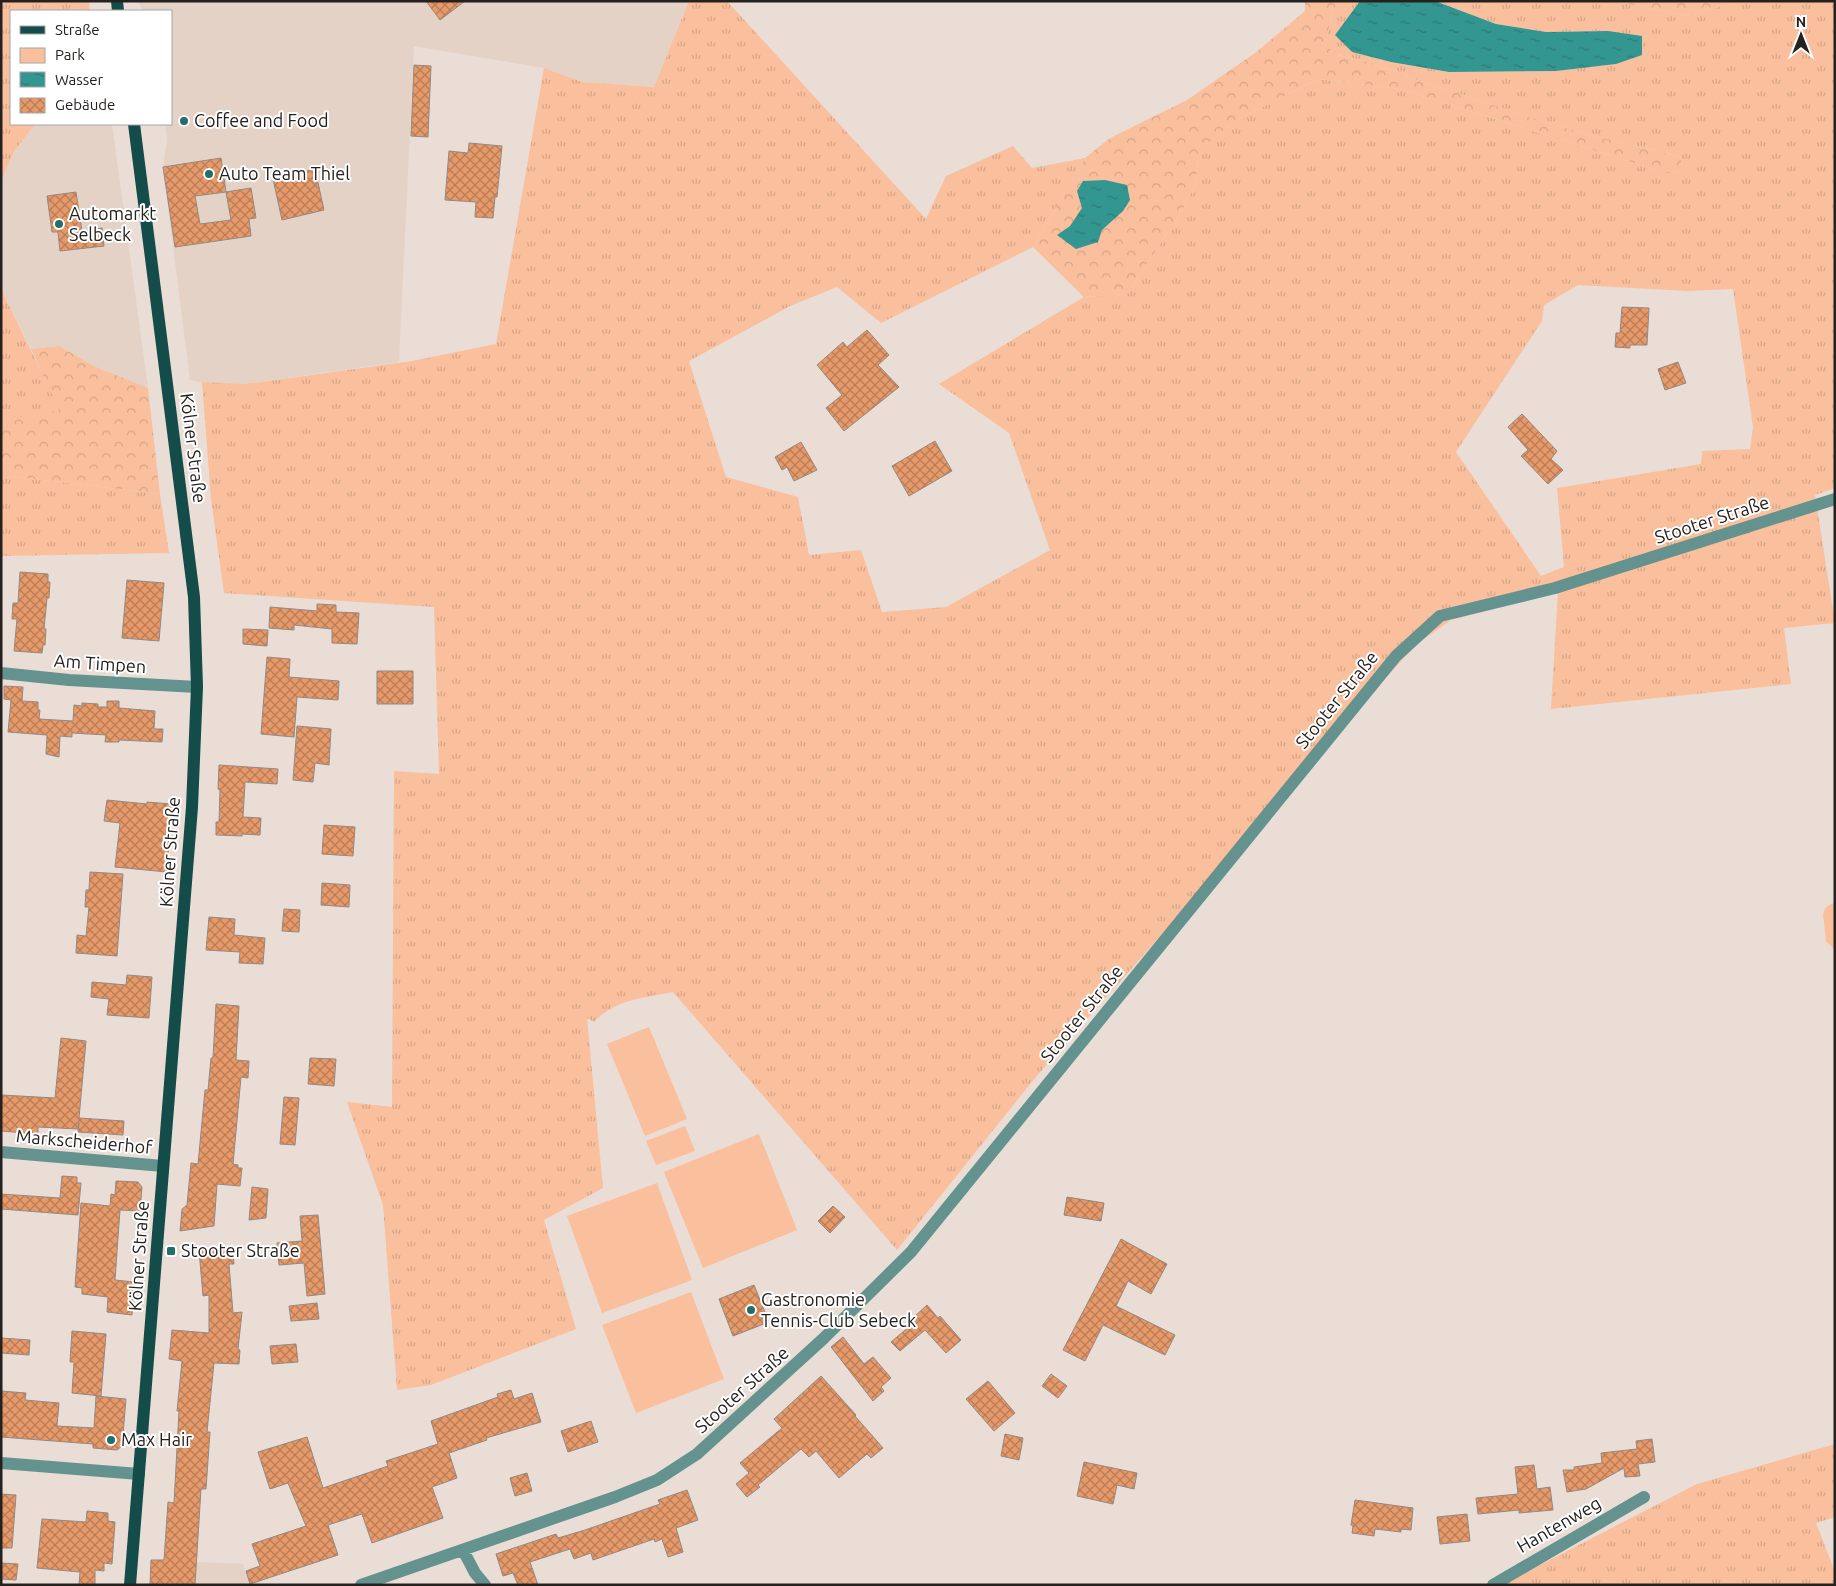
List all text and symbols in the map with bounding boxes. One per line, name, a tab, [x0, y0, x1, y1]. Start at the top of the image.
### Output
legend	[10, 10, 172, 125]
north arrow	[1776, 10, 1826, 60]
text: N	[1796, 14, 1806, 30]
text: Straße	[55, 21, 99, 38]
text: Park	[55, 46, 85, 63]
text: Wasser	[55, 71, 104, 88]
text: Gebäude	[55, 96, 115, 113]
place label: Coffee and Food	[194, 110, 328, 130]
marker: Coffee and Food	[178, 115, 190, 127]
place label: Auto Team Thiel	[219, 163, 350, 183]
marker: Auto Team Thiel	[203, 168, 215, 180]
place label: Automarkt Selbeck	[69, 203, 156, 244]
marker: Automarkt Selbeck	[53, 218, 65, 230]
street label: Kölner Straße	[177, 392, 211, 504]
street label: Stooter Straße	[1652, 491, 1771, 547]
street label: Stooter Straße	[1291, 647, 1381, 752]
street label: Am Timpen	[53, 650, 147, 676]
street label: Kölner Straße	[155, 796, 183, 908]
street label: Stooter Straße	[1036, 961, 1126, 1066]
street label: Markscheiderhof	[15, 1125, 153, 1157]
street label: Kölner Straße	[124, 1200, 152, 1312]
place label: Stooter Straße	[181, 1240, 300, 1260]
marker: Stooter Straße	[165, 1245, 177, 1257]
place label: Gastronomie Tennis-Club Sebeck	[761, 1289, 916, 1330]
marker: Gastronomie Tennis-Club Sebeck	[745, 1304, 757, 1316]
street label: Stooter Straße	[690, 1342, 792, 1436]
place label: Max Hair	[121, 1429, 192, 1449]
marker: Max Hair	[105, 1434, 117, 1446]
street label: Hantenweg	[1513, 1492, 1604, 1556]

